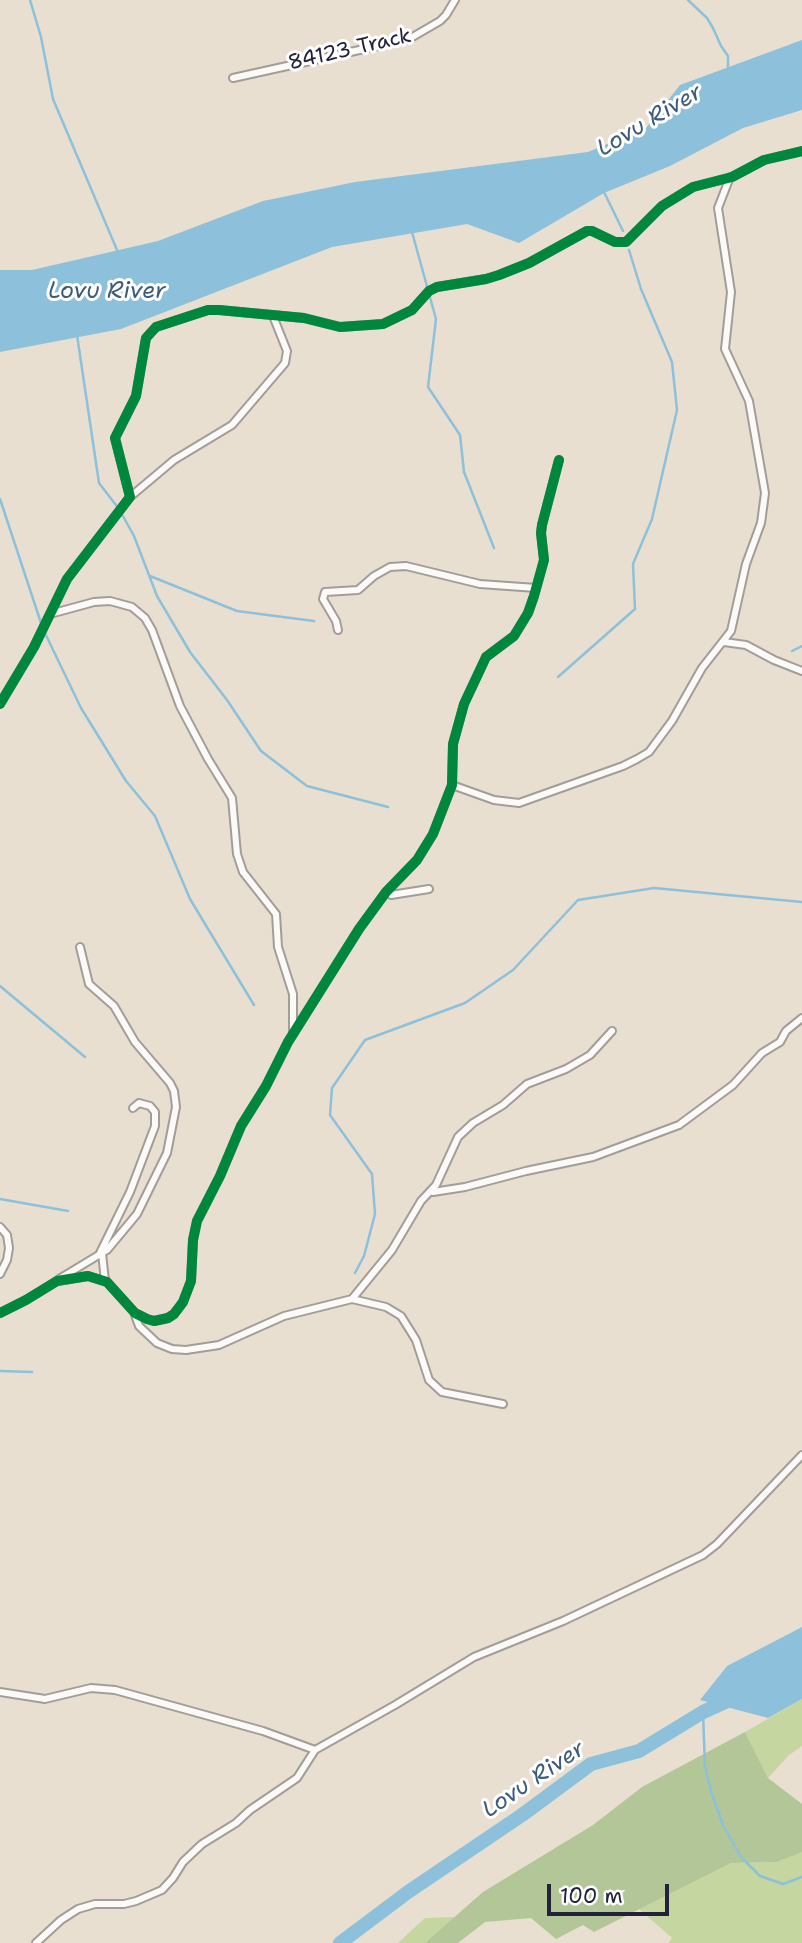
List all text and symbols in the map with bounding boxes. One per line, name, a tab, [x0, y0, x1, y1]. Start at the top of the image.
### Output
street label: 84123 Track	[286, 24, 414, 76]
water label: Lovu River	[592, 79, 708, 163]
water label: Lovu River	[48, 278, 166, 306]
water label: Lovu River	[477, 1736, 591, 1824]
scale bar	[550, 1870, 672, 1914]
text: 100 m	[560, 1882, 623, 1910]

